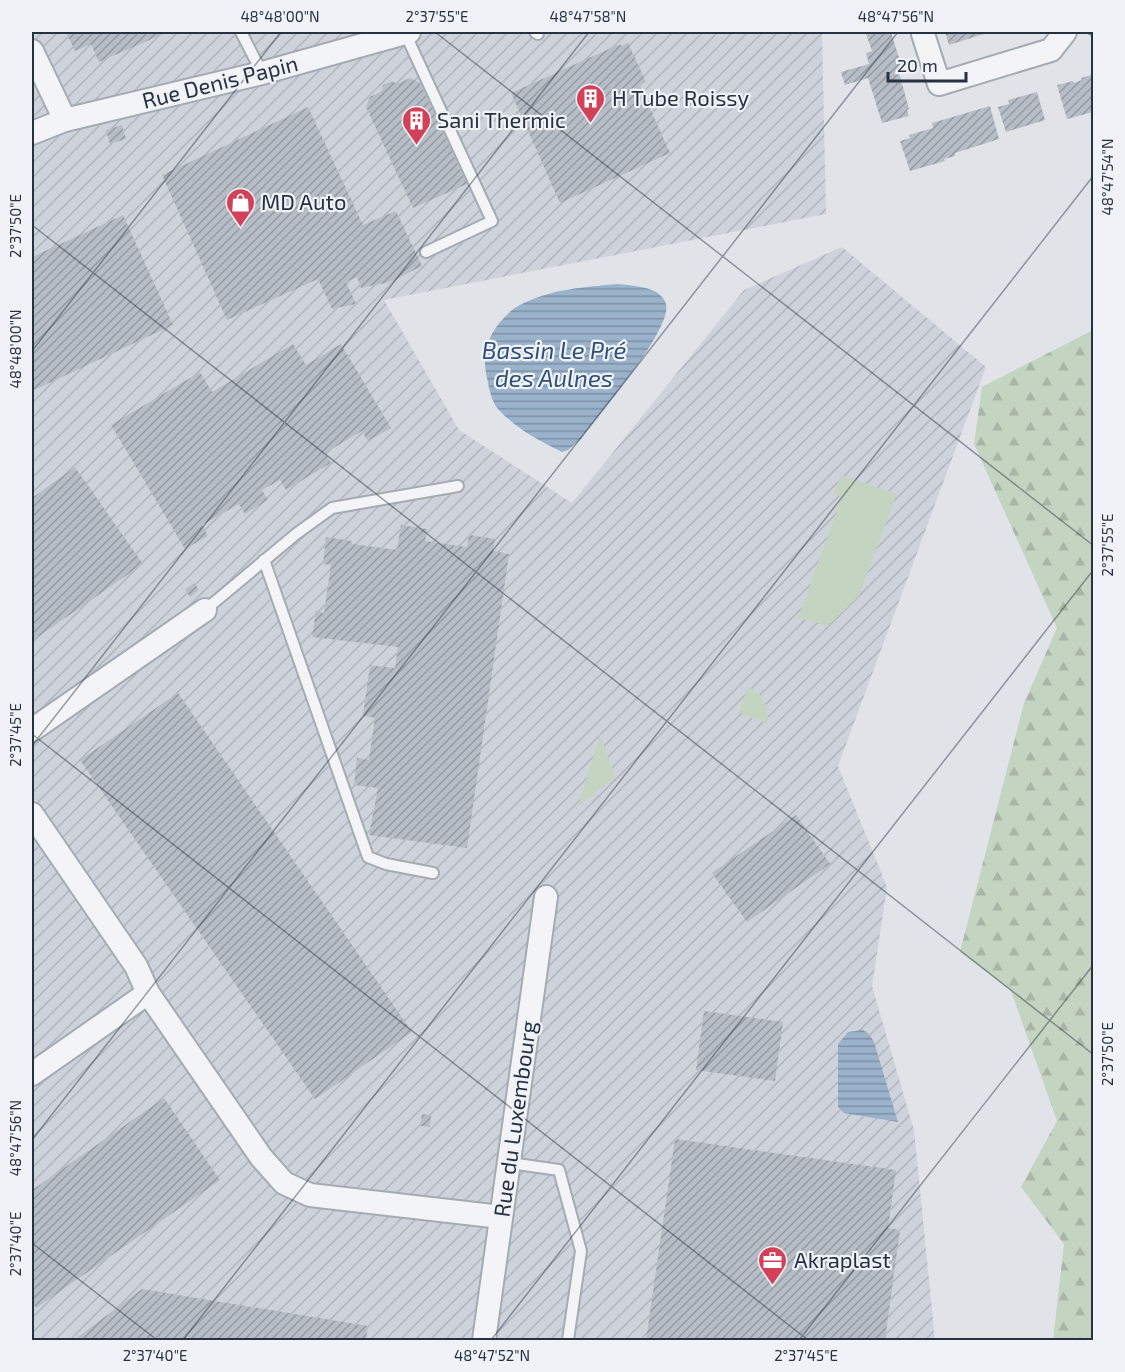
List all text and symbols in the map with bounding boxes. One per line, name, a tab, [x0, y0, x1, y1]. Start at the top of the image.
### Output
text: 48°48'00"N	[240, 7, 320, 25]
text: 2°37'55"E	[406, 7, 468, 25]
text: 48°47'58"N	[550, 7, 626, 25]
text: 48°47'56"N	[858, 7, 934, 25]
scale bar	[888, 45, 966, 83]
street label: Rue Denis Papin	[139, 49, 300, 113]
text: 20 m	[897, 54, 938, 76]
building icon: H Tube Roissy	[575, 82, 607, 124]
place label: H Tube Roissy	[612, 84, 749, 110]
building icon: Sani Thermic	[400, 104, 432, 146]
place label: Sani Thermic	[437, 106, 566, 132]
text: 48°47'54"N	[1098, 139, 1116, 215]
shop icon: MD Auto	[224, 186, 256, 228]
place label: MD Auto	[261, 188, 346, 214]
text: 2°37'50"E	[6, 194, 24, 258]
text: 48°48'00"N	[6, 309, 24, 389]
water label: Bassin Le Pré des Aulnes	[482, 335, 626, 392]
text: 2°37'55"E	[1098, 514, 1116, 576]
text: 2°37'45"E	[6, 703, 24, 767]
street label: Rue du Luxembourg	[487, 1019, 541, 1219]
text: 2°37'50"E	[1098, 1022, 1116, 1086]
text: 48°47'56"N	[6, 1100, 24, 1176]
text: 2°37'40"E	[6, 1212, 24, 1276]
office icon: Akraplast	[757, 1244, 789, 1286]
place label: Akraplast	[794, 1246, 891, 1272]
text: 2°37'40"E	[123, 1346, 187, 1364]
text: 48°47'52"N	[454, 1346, 530, 1364]
text: 2°37'45"E	[774, 1346, 838, 1364]

